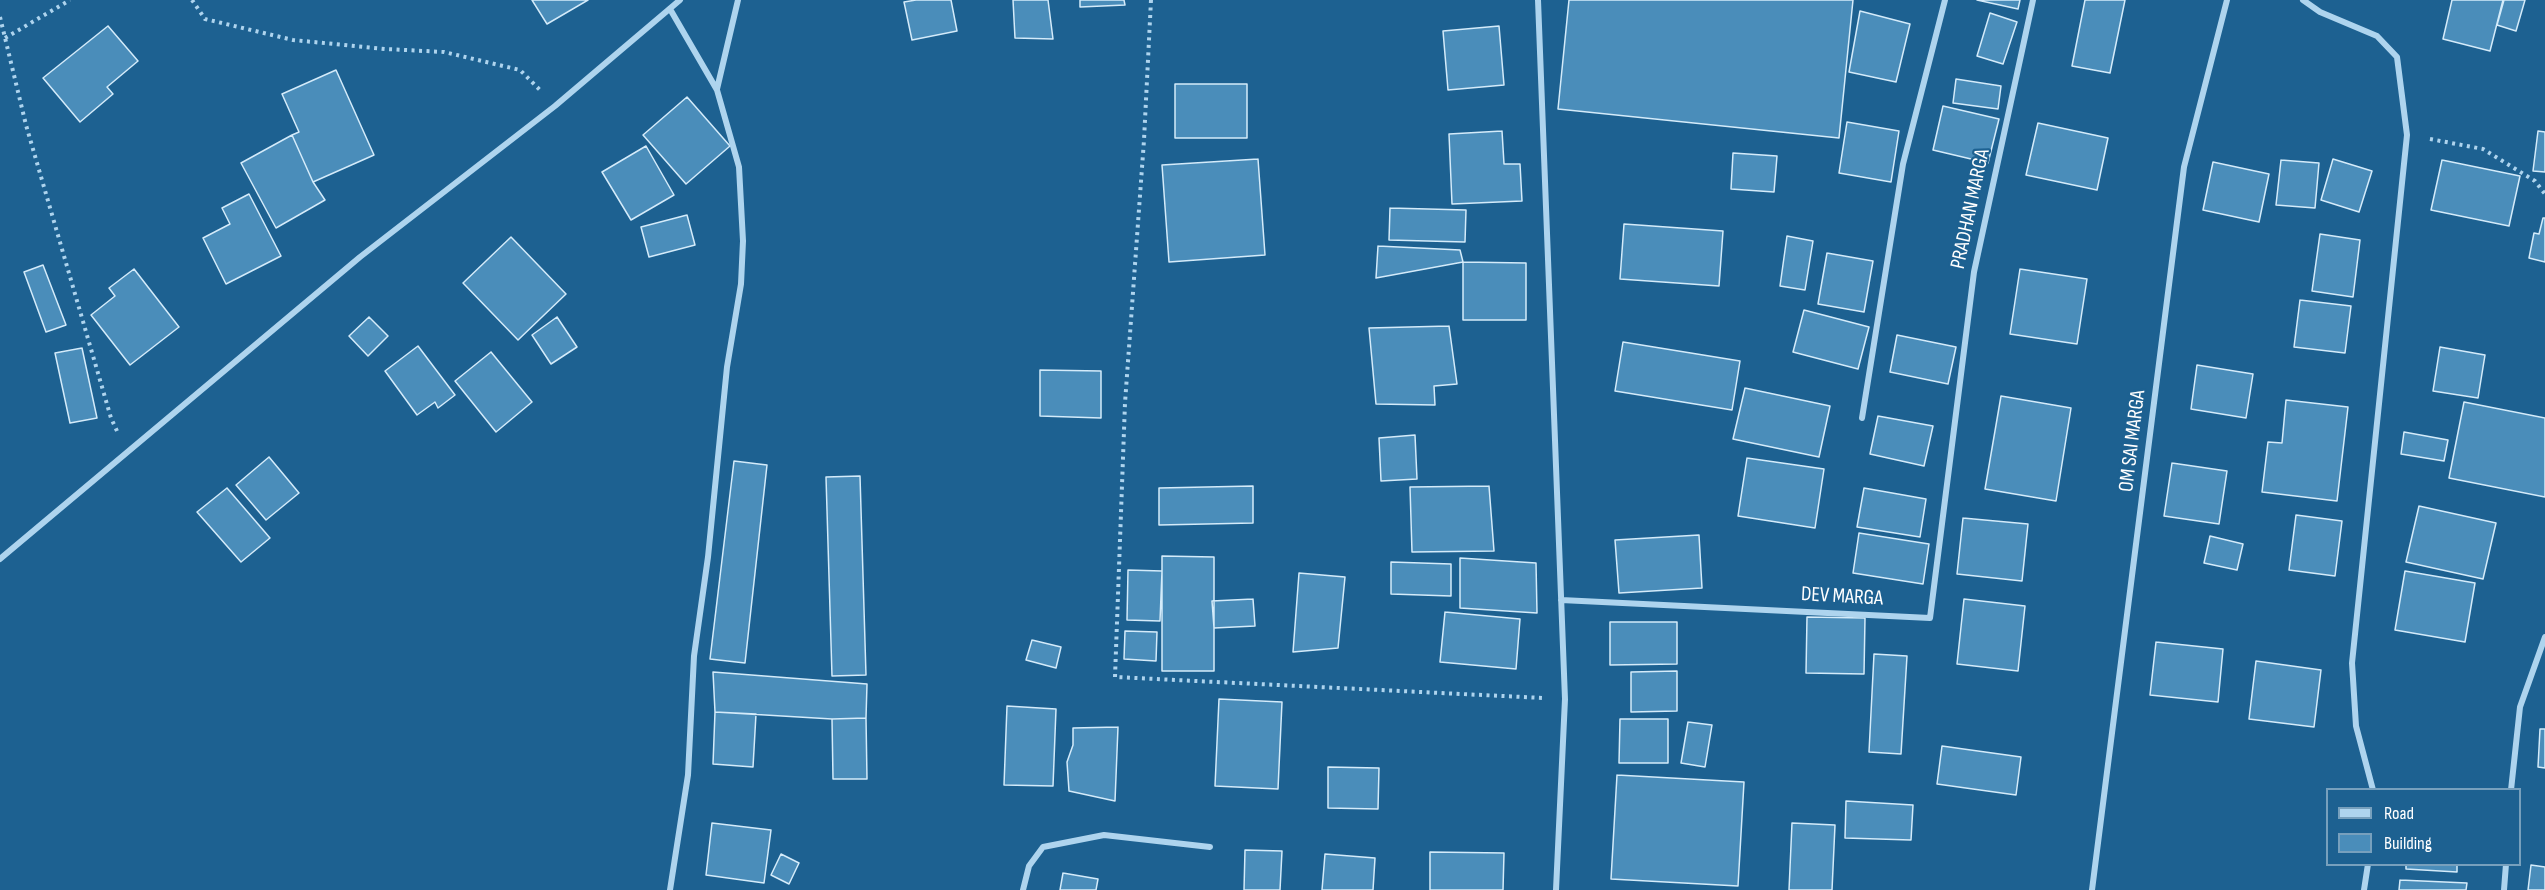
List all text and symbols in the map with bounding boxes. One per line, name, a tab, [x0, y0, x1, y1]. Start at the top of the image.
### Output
street label: PRADHAN MARGA	[1946, 147, 1996, 271]
street label: OM SAI MARGA	[2114, 389, 2152, 493]
street label: DEV MARGA	[1800, 582, 1884, 612]
legend	[2326, 788, 2521, 866]
text: Road	[2384, 803, 2414, 824]
text: Building	[2384, 833, 2432, 854]

